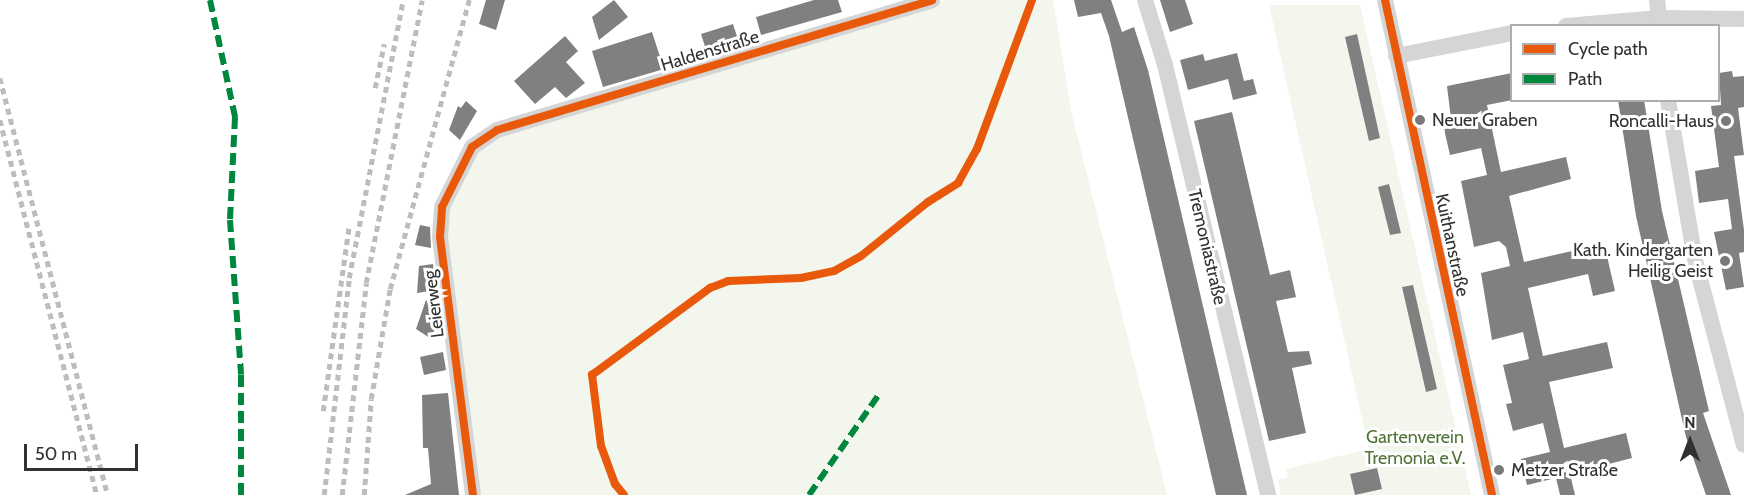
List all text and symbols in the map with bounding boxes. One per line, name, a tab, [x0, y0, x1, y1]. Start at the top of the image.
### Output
legend	[1510, 24, 1720, 102]
street label: Haldenstraße	[658, 26, 762, 76]
text: Cycle path	[1568, 38, 1648, 60]
text: Path	[1568, 68, 1602, 90]
place label: Neuer Graben	[1432, 109, 1537, 131]
place label: Roncalli-Haus	[1609, 110, 1714, 132]
marker: Neuer Graben	[1413, 113, 1427, 127]
marker: Roncalli-Haus	[1719, 114, 1733, 128]
street label: Tremoniastraße	[1183, 187, 1231, 307]
street label: Kuithanstraße	[1431, 192, 1473, 298]
place label: Kath. Kindergarten Heilig Geist	[1573, 240, 1713, 282]
marker: Kath. Kindergarten Heilig Geist	[1718, 254, 1732, 268]
street label: Leierweg	[419, 269, 449, 339]
north arrow	[1660, 411, 1720, 471]
text: N	[1684, 413, 1696, 432]
park label: Gartenverein Tremonia e.V.	[1364, 427, 1466, 470]
scale bar	[27, 432, 141, 470]
text: 50 m	[35, 443, 77, 465]
place label: Metzer Straße	[1511, 459, 1618, 481]
marker: Metzer Straße	[1492, 463, 1506, 477]

